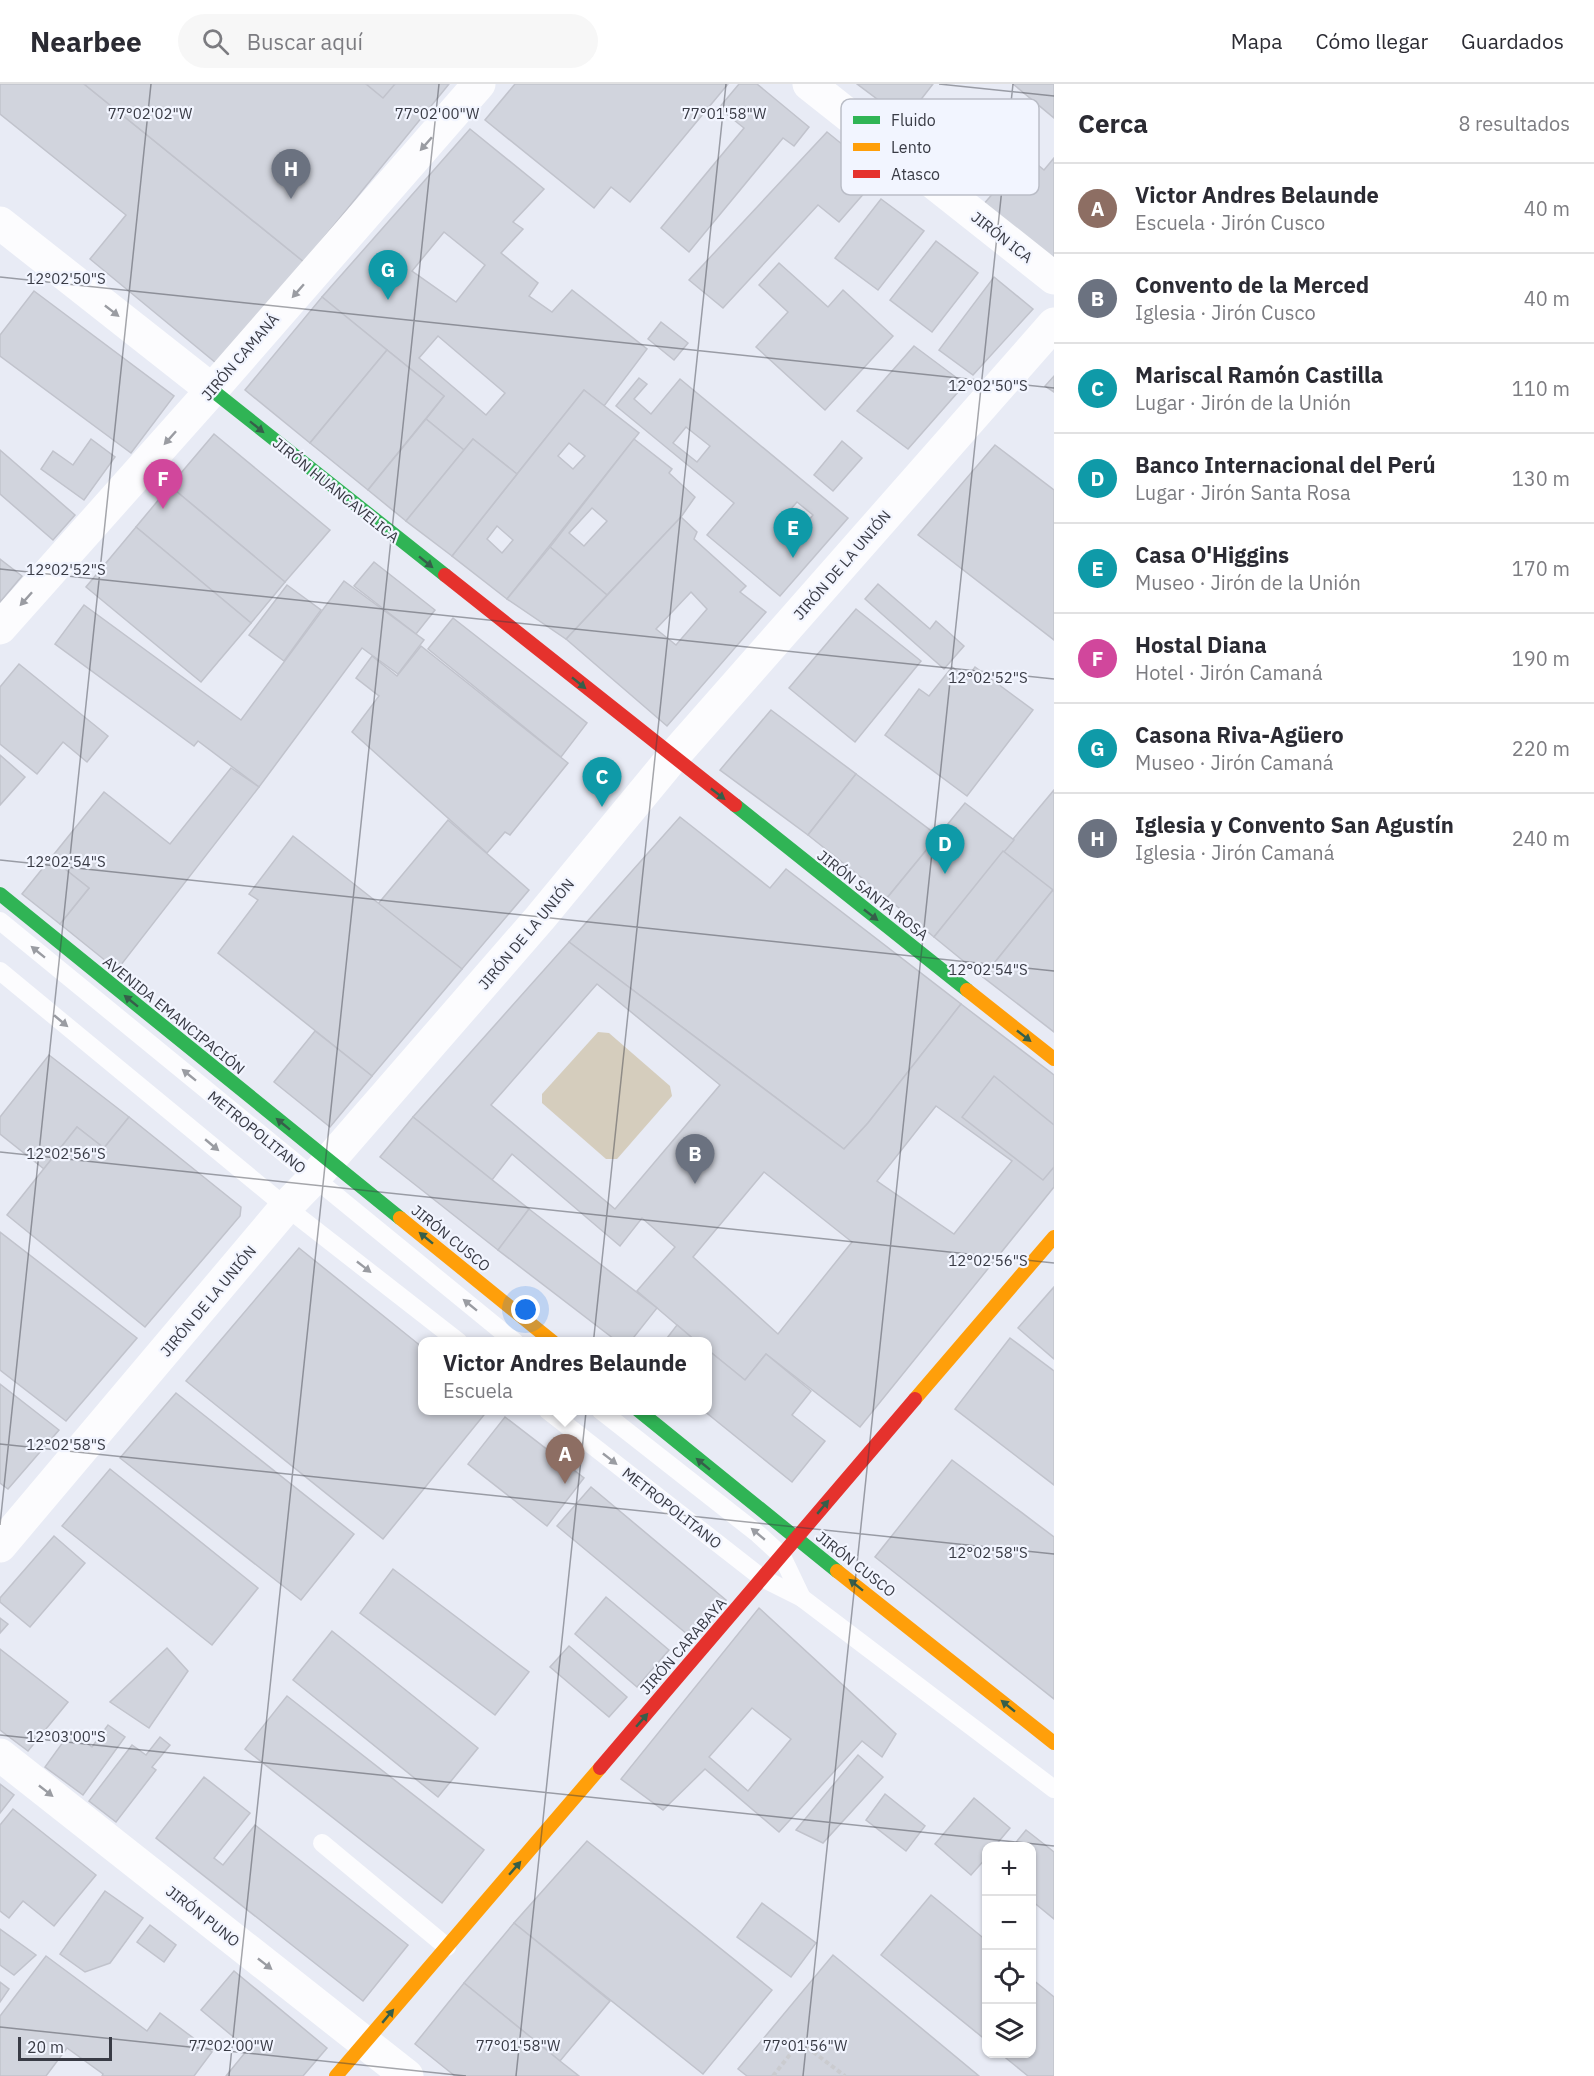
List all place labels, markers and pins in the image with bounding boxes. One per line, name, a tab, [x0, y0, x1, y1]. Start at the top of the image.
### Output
pin: H	[272, 150, 310, 199]
pin: G	[368, 250, 408, 300]
pin: F	[144, 460, 182, 509]
pin: E	[774, 508, 812, 558]
pin: C	[582, 758, 622, 807]
pin: D	[926, 824, 964, 874]
pin: B	[676, 1134, 714, 1184]
pin: A	[546, 1434, 584, 1484]

